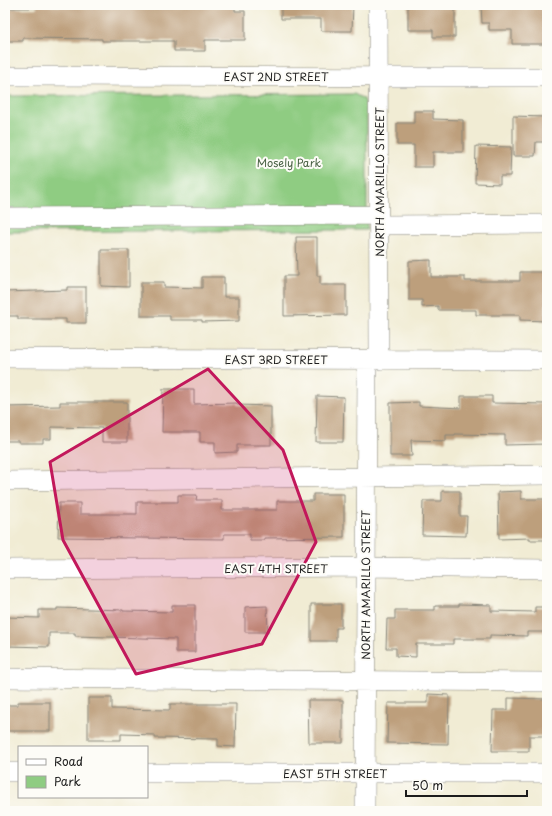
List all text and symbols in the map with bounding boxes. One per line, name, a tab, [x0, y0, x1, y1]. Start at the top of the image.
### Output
street label: EAST 2ND STREET	[224, 68, 329, 85]
street label: NORTH AMARILLO STREET	[371, 107, 388, 257]
park label: Mosely Park	[257, 154, 322, 171]
street label: EAST 3RD STREET	[224, 351, 328, 368]
street label: NORTH AMARILLO STREET	[357, 510, 374, 660]
street label: EAST 4TH STREET	[224, 560, 328, 577]
legend	[18, 746, 148, 798]
text: Road	[54, 752, 83, 770]
street label: EAST 5TH STREET	[283, 765, 388, 782]
text: Park	[54, 772, 81, 790]
scale bar	[406, 772, 527, 798]
text: 50 m	[412, 776, 443, 794]

